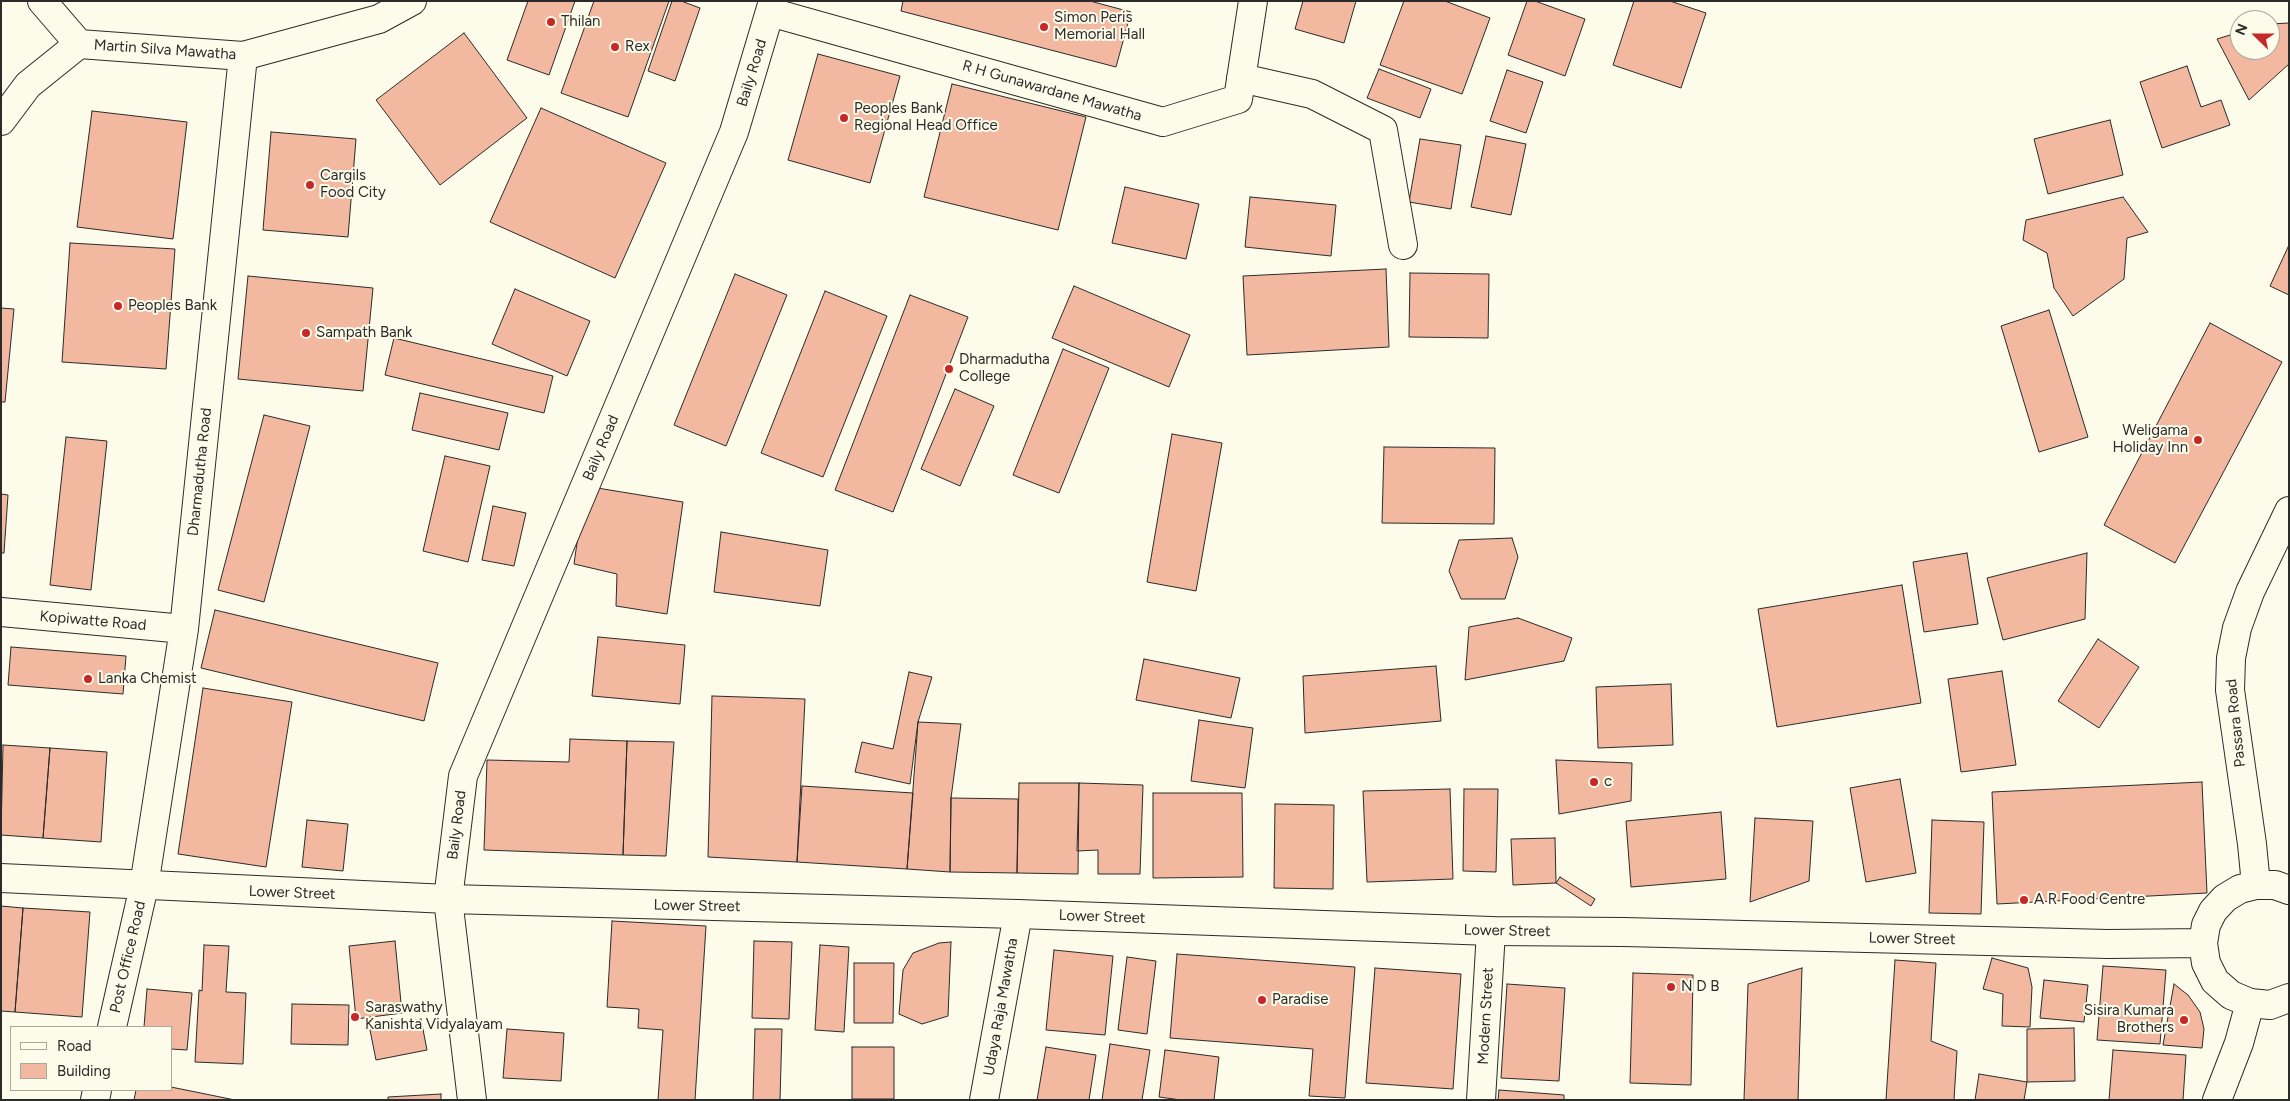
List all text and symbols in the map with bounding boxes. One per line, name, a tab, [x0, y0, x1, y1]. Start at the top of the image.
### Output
place label: Simon Peris Memorial Hall	[1054, 9, 1145, 44]
north arrow	[2230, 10, 2280, 60]
place label: Thilan	[561, 13, 600, 31]
marker: Thilan	[545, 16, 557, 28]
marker: Simon Peris Memorial Hall	[1038, 21, 1050, 33]
text: N	[2232, 21, 2251, 38]
street label: Martin Silva Mawatha	[93, 36, 237, 64]
street label: Baily Road	[733, 37, 771, 109]
place label: Rex	[625, 38, 650, 56]
marker: Rex	[609, 41, 621, 53]
street label: R H Gunawardane Mawatha	[960, 57, 1144, 125]
place label: Peoples Bank Regional Head Office	[854, 100, 998, 135]
marker: Peoples Bank Regional Head Office	[838, 112, 850, 124]
place label: Cargils Food City	[320, 167, 386, 202]
marker: Cargils Food City	[304, 179, 316, 191]
place label: Peoples Bank	[128, 297, 217, 315]
marker: Peoples Bank	[112, 300, 124, 312]
place label: Sampath Bank	[316, 324, 412, 342]
marker: Sampath Bank	[300, 327, 312, 339]
place label: Dharmadutha College	[959, 351, 1050, 386]
marker: Dharmadutha College	[943, 363, 955, 375]
street label: Dharmadutha Road	[184, 407, 216, 537]
street label: Baily Road	[579, 412, 623, 484]
place label: Weligama Holiday Inn	[2113, 422, 2188, 457]
marker: Weligama Holiday Inn	[2192, 434, 2204, 446]
street label: Kopiwatte Road	[39, 607, 147, 635]
place label: Lanka Chemist	[98, 670, 197, 688]
marker: Lanka Chemist	[82, 673, 94, 685]
street label: Passara Road	[2222, 678, 2250, 768]
place label: c	[1604, 773, 1612, 791]
marker: c	[1588, 776, 1600, 788]
street label: Baily Road	[444, 789, 470, 861]
street label: Lower Street	[248, 882, 336, 904]
place label: A R Food Centre	[2034, 891, 2145, 909]
marker: A R Food Centre	[2018, 894, 2030, 906]
street label: Lower Street	[653, 896, 741, 916]
street label: Post Office Road	[106, 899, 150, 1015]
street label: Lower Street	[1058, 906, 1146, 928]
street label: Lower Street	[1463, 921, 1551, 941]
street label: Lower Street	[1868, 929, 1956, 949]
street label: Udaya Raja Mawatha	[980, 937, 1022, 1077]
street label: Modern Street	[1474, 967, 1498, 1065]
place label: N D B	[1681, 978, 1720, 996]
marker: N D B	[1665, 981, 1677, 993]
place label: Paradise	[1272, 991, 1328, 1009]
marker: Paradise	[1256, 994, 1268, 1006]
place label: Saraswathy Kanishta Vidyalayam	[365, 999, 503, 1034]
place label: Sisira Kumara Brothers	[2084, 1002, 2174, 1037]
marker: Saraswathy Kanishta Vidyalayam	[349, 1011, 361, 1023]
marker: Sisira Kumara Brothers	[2178, 1014, 2190, 1026]
legend	[10, 1026, 172, 1091]
text: Road	[57, 1037, 92, 1055]
text: Building	[57, 1062, 111, 1080]

